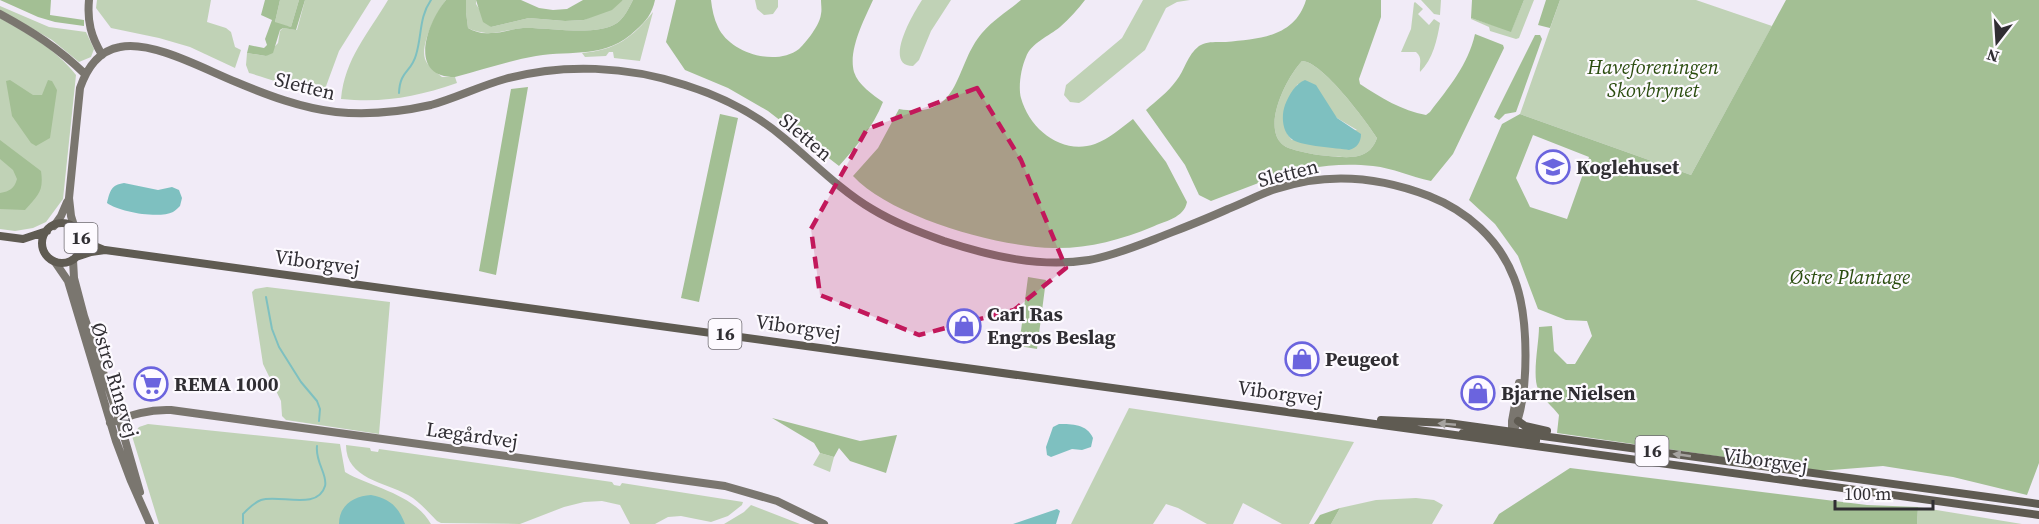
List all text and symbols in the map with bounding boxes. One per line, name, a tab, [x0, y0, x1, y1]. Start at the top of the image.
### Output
north arrow	[1967, 12, 2027, 72]
text: N	[1983, 44, 2001, 69]
park label: Haveforeningen Skovbrynet	[1586, 53, 1719, 104]
street label: Sletten	[272, 65, 338, 107]
street label: Sletten	[773, 106, 839, 168]
school or university icon: Koglehuset	[1535, 149, 1571, 185]
street label: Sletten	[1255, 152, 1321, 194]
place label: Koglehuset	[1576, 153, 1680, 181]
road number: 16	[64, 223, 98, 253]
street label: Viborgvej	[273, 242, 361, 282]
park label: Østre Plantage	[1789, 263, 1910, 291]
place label: Carl Ras Engros Beslag	[987, 300, 1116, 351]
street label: Viborgvej	[754, 307, 842, 347]
shop icon: Carl Ras Engros Beslag	[946, 308, 982, 344]
street label: Østre Ringvej	[84, 319, 146, 441]
road number: 16	[708, 319, 742, 349]
shop icon: Peugeot	[1284, 341, 1320, 377]
place label: Peugeot	[1325, 345, 1400, 373]
supermarket icon: REMA 1000	[133, 366, 169, 402]
place label: REMA 1000	[174, 370, 279, 398]
street label: Viborgvej	[1236, 373, 1324, 413]
shop icon: Bjarne Nielsen	[1460, 375, 1496, 411]
place label: Bjarne Nielsen	[1501, 379, 1636, 407]
street label: Lægårdvej	[424, 415, 520, 455]
one-way arrow	[1437, 419, 1456, 428]
road number: 16	[1636, 436, 1668, 466]
street label: Viborgvej	[1721, 440, 1809, 480]
one-way arrow	[1672, 450, 1691, 459]
scale bar	[1835, 473, 1932, 511]
text: 100 m	[1844, 481, 1891, 506]

